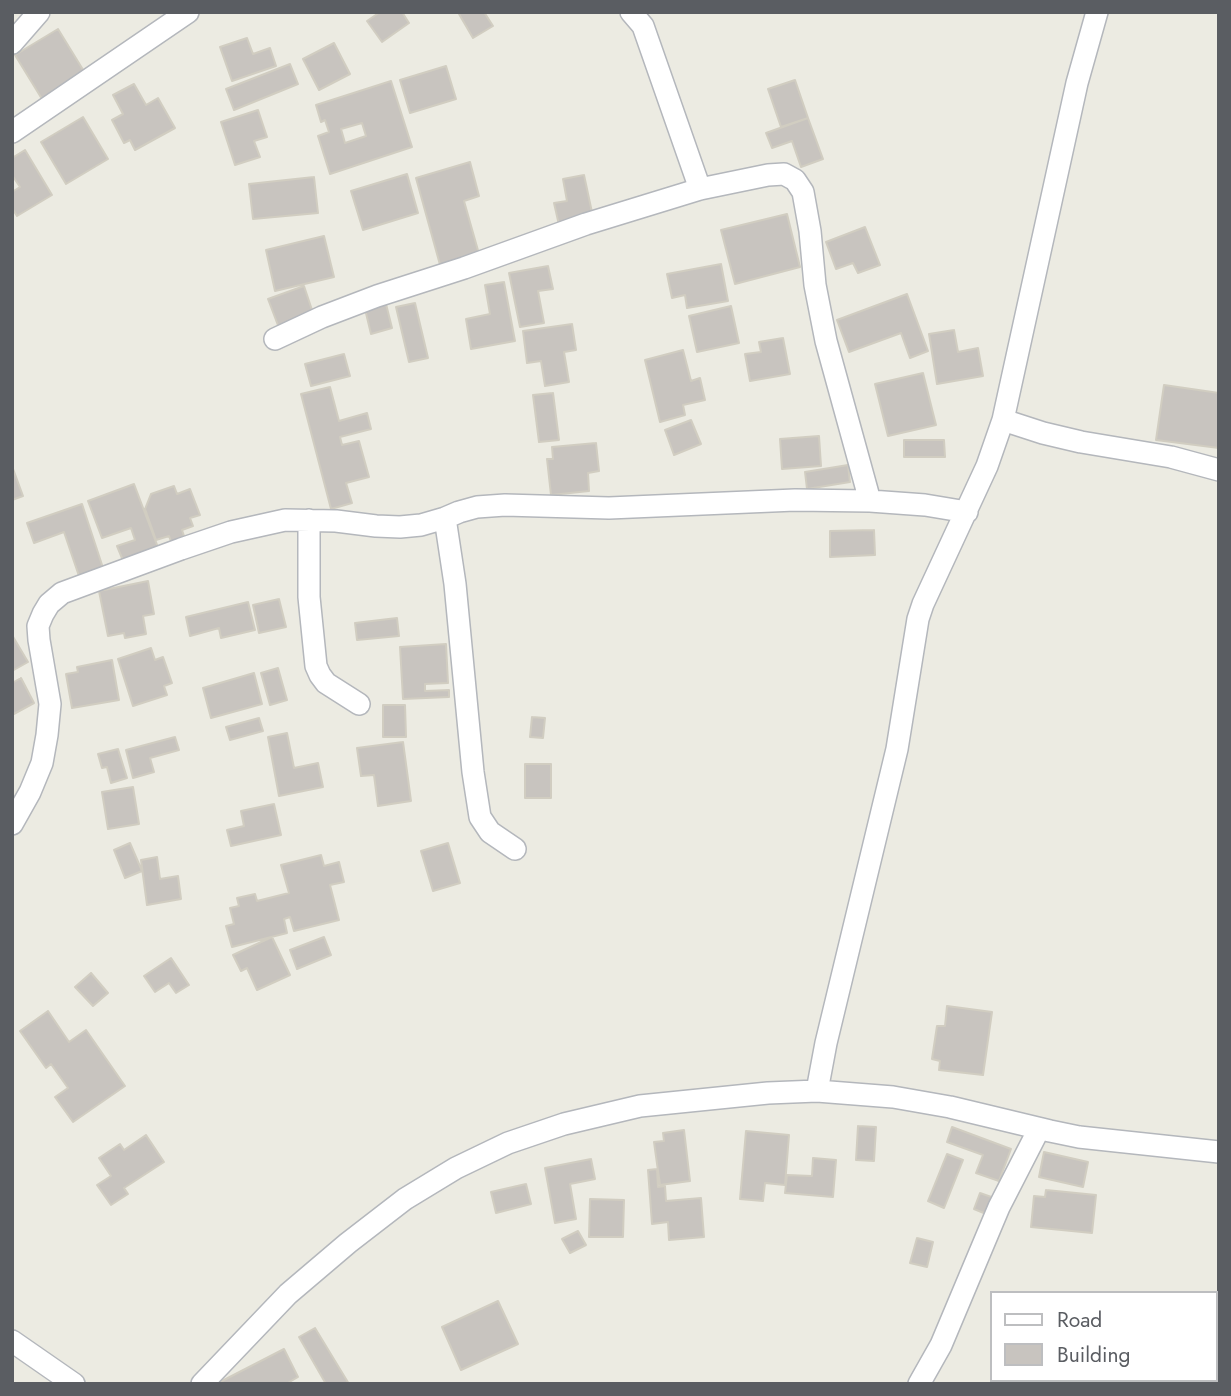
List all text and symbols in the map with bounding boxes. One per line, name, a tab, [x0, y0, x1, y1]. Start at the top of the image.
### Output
legend	[990, 1291, 1217, 1382]
text: Road	[1057, 1305, 1102, 1335]
text: Building	[1057, 1340, 1130, 1370]

